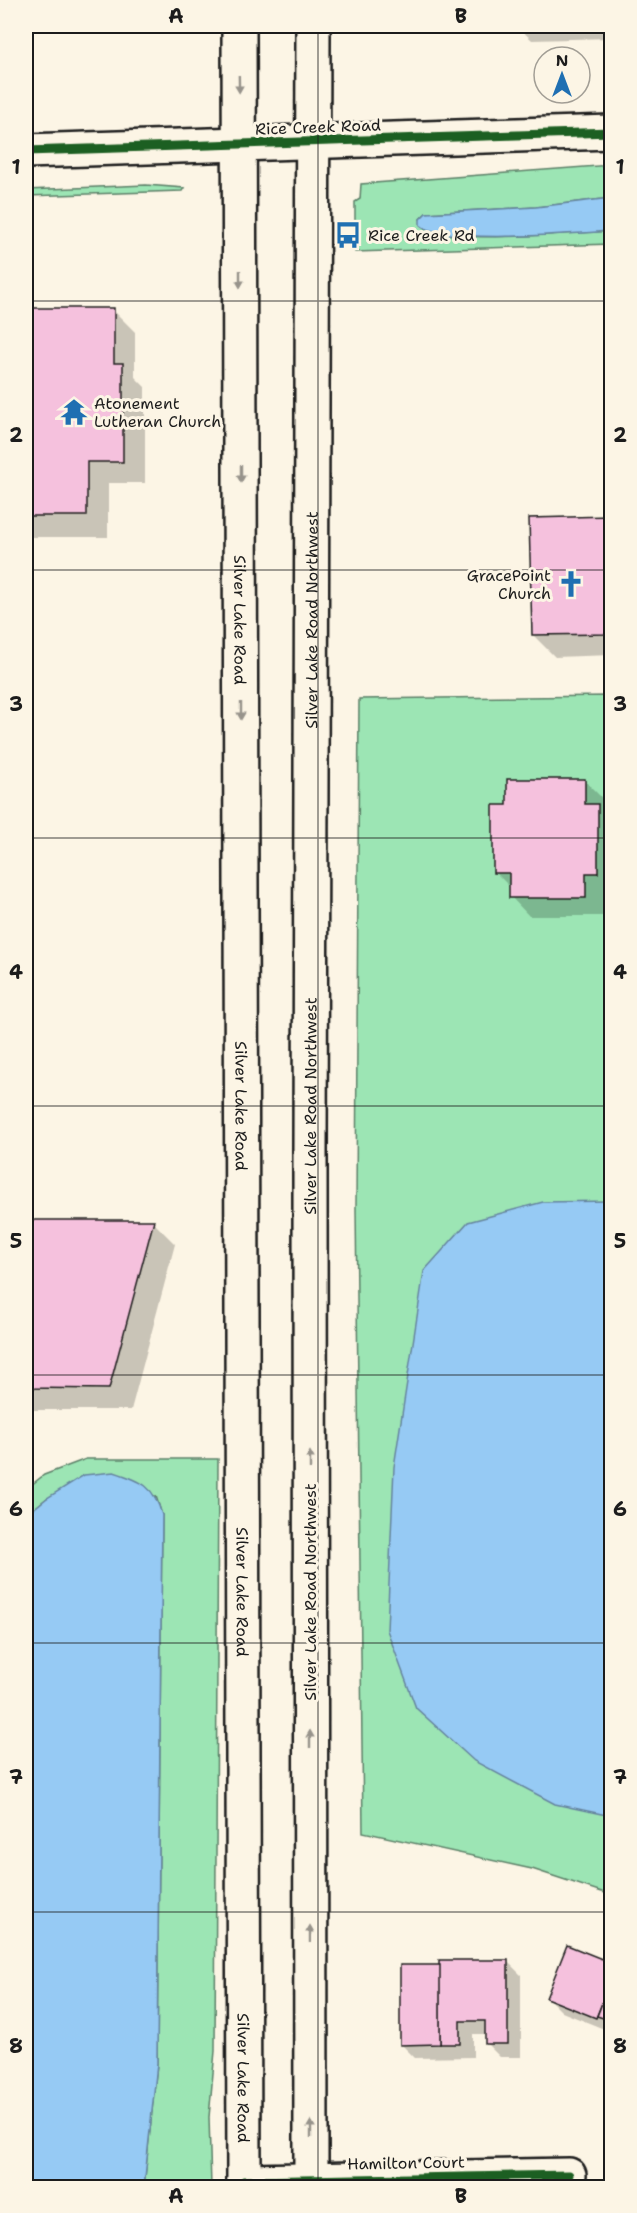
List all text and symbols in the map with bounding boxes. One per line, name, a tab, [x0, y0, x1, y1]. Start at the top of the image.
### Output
text: A	[168, 3, 184, 29]
text: B	[455, 3, 467, 29]
north arrow	[532, 45, 592, 105]
text: N	[556, 50, 568, 71]
one-way arrow	[234, 74, 244, 93]
street label: Rice Creek Road	[255, 114, 381, 140]
text: 1	[11, 154, 21, 180]
text: 1	[615, 154, 625, 180]
bus stop icon: Rice Creek Rd	[333, 220, 363, 250]
place label: Rice Creek Rd	[368, 225, 475, 246]
one-way arrow	[235, 269, 245, 288]
place label: Atonement Lutheran Church	[94, 393, 221, 432]
temple icon: Atonement Lutheran Church	[59, 397, 89, 427]
text: 2	[9, 422, 23, 448]
text: 2	[613, 422, 627, 448]
one-way arrow	[236, 464, 246, 483]
street label: Silver Lake Road Northwest	[301, 511, 322, 729]
street label: Silver Lake Road	[230, 555, 251, 685]
place label: GracePoint Church	[467, 565, 551, 604]
church icon: GracePoint Church	[556, 569, 586, 599]
text: 3	[9, 691, 23, 717]
text: 3	[613, 691, 627, 717]
one-way arrow	[236, 701, 246, 720]
text: 4	[9, 959, 23, 985]
text: 4	[613, 959, 627, 985]
street label: Silver Lake Road Northwest	[299, 997, 321, 1215]
street label: Silver Lake Road	[231, 1041, 252, 1171]
text: 5	[10, 1228, 22, 1254]
text: 5	[614, 1228, 626, 1254]
one-way arrow	[305, 1451, 315, 1470]
street label: Silver Lake Road Northwest	[300, 1483, 321, 1701]
text: 6	[9, 1496, 23, 1522]
text: 6	[613, 1496, 627, 1522]
street label: Silver Lake Road	[232, 1527, 253, 1657]
one-way arrow	[305, 1730, 315, 1749]
text: 7	[9, 1764, 23, 1790]
text: 7	[613, 1764, 627, 1790]
one-way arrow	[305, 1925, 315, 1944]
street label: Silver Lake Road	[233, 2013, 254, 2143]
text: 8	[9, 2033, 23, 2059]
text: 8	[613, 2033, 627, 2059]
one-way arrow	[306, 2120, 316, 2139]
street label: Hamilton Court	[347, 2151, 465, 2175]
text: A	[168, 2183, 184, 2209]
text: B	[455, 2183, 467, 2209]

